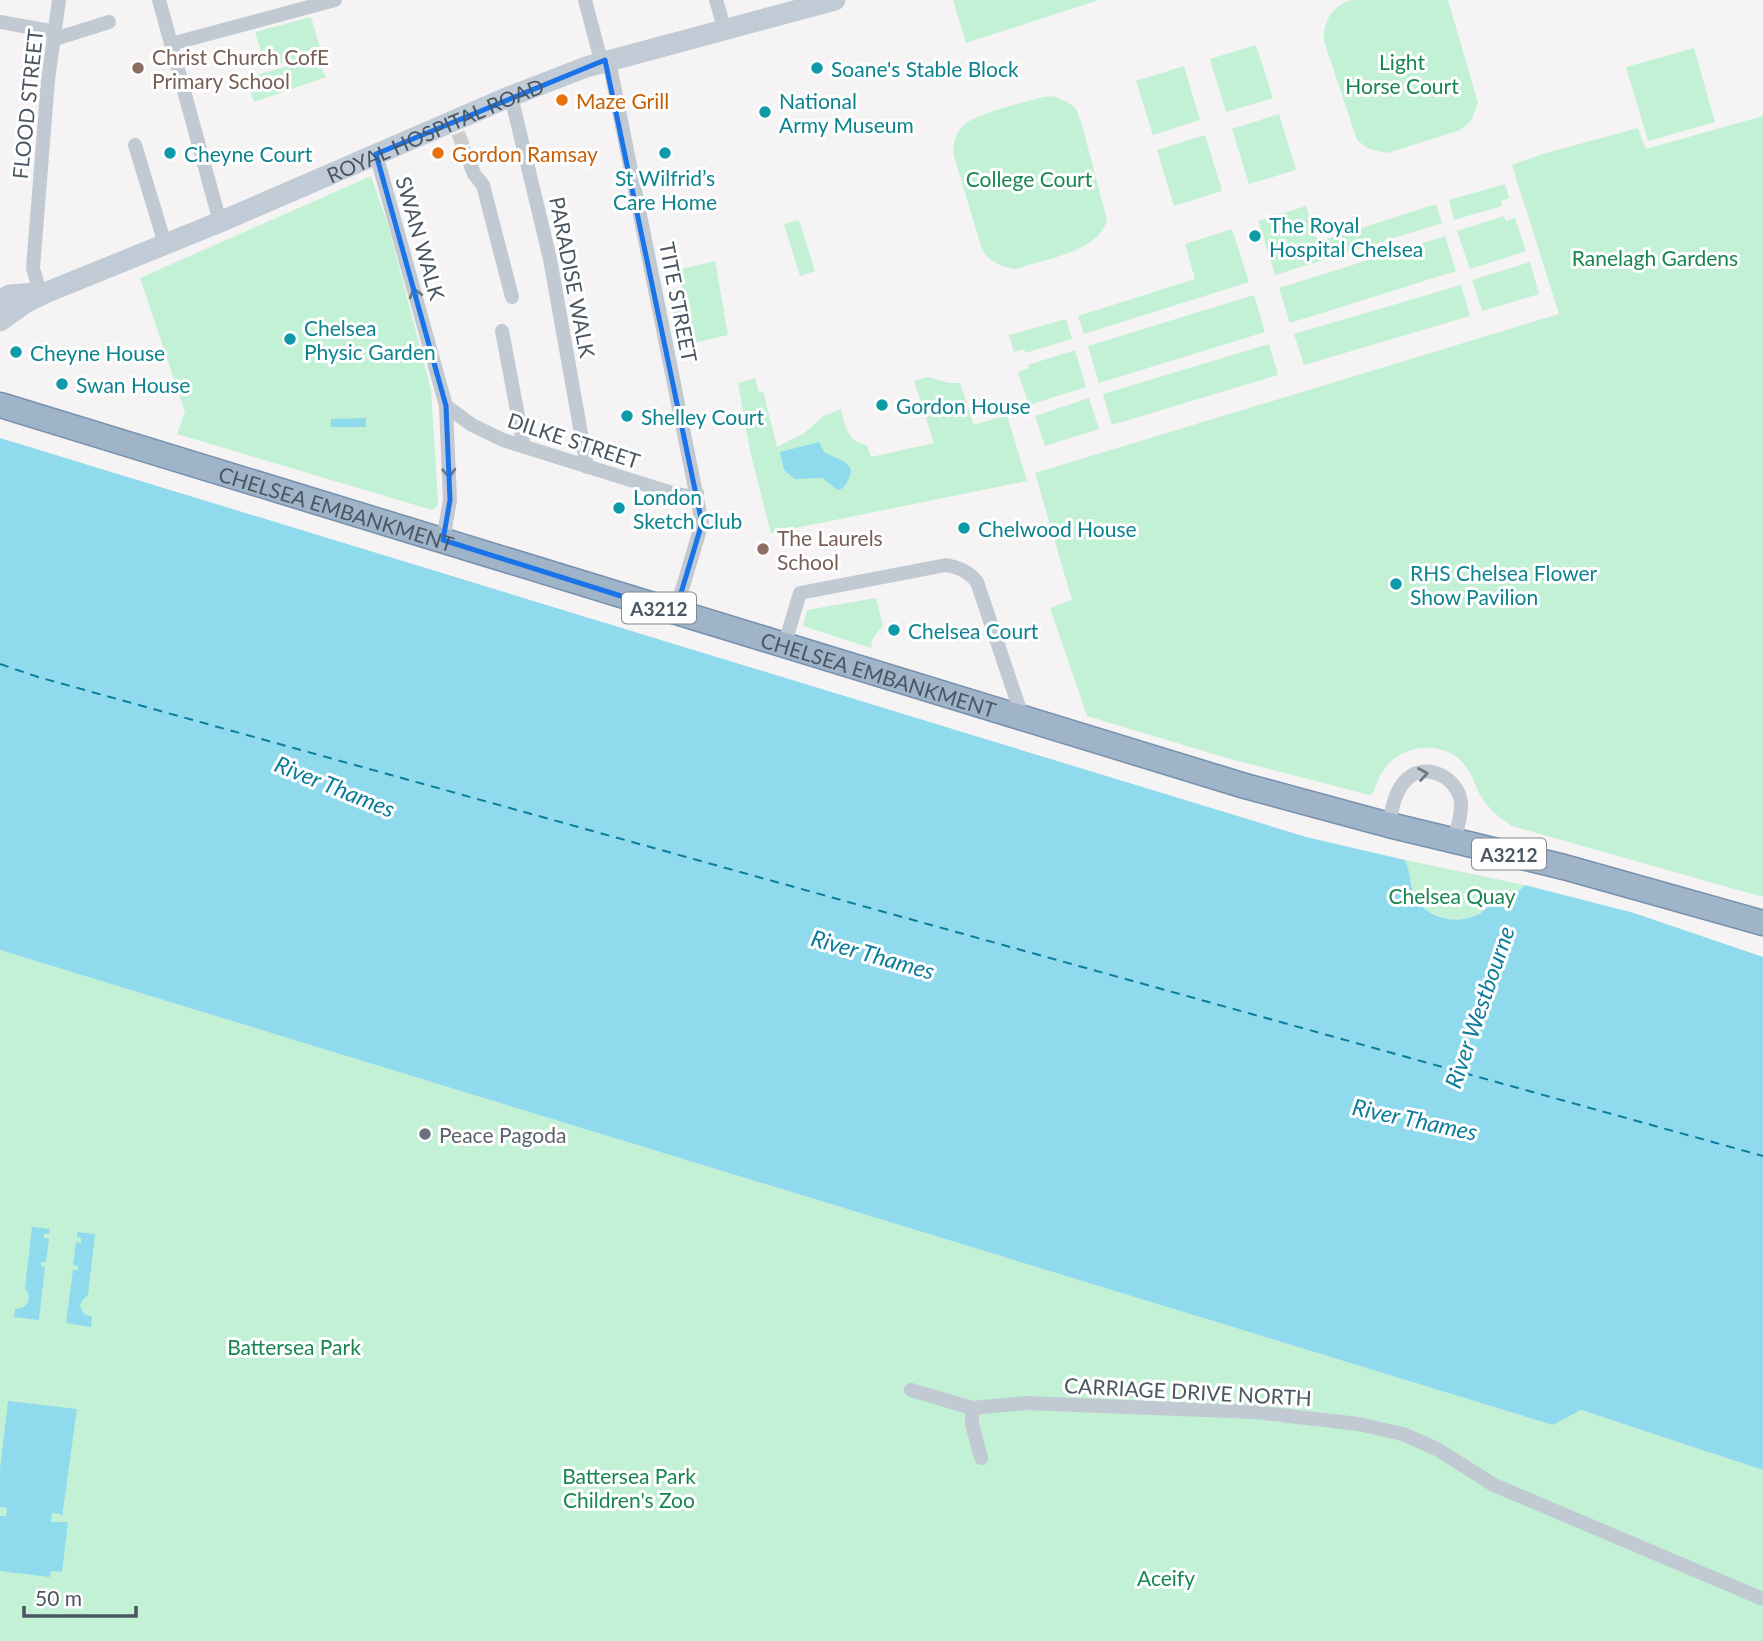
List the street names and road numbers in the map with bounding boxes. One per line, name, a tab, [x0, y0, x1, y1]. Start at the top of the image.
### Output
street label: FLOOD STREET	[7, 27, 47, 180]
street label: ROYAL HOSPITAL ROAD	[323, 72, 547, 187]
street label: SWAN WALK	[391, 173, 451, 303]
street label: PARADISE WALK	[545, 194, 601, 360]
street label: TITE STREET	[655, 240, 703, 365]
street label: DILKE STREET	[505, 407, 644, 473]
street label: CHELSEA EMBANKMENT	[216, 460, 458, 556]
road number: A3212	[622, 593, 696, 624]
street label: CHELSEA EMBANKMENT	[758, 626, 1000, 722]
road number: A3212	[1472, 838, 1546, 870]
street label: CARRIAGE DRIVE NORTH	[1064, 1372, 1312, 1410]

